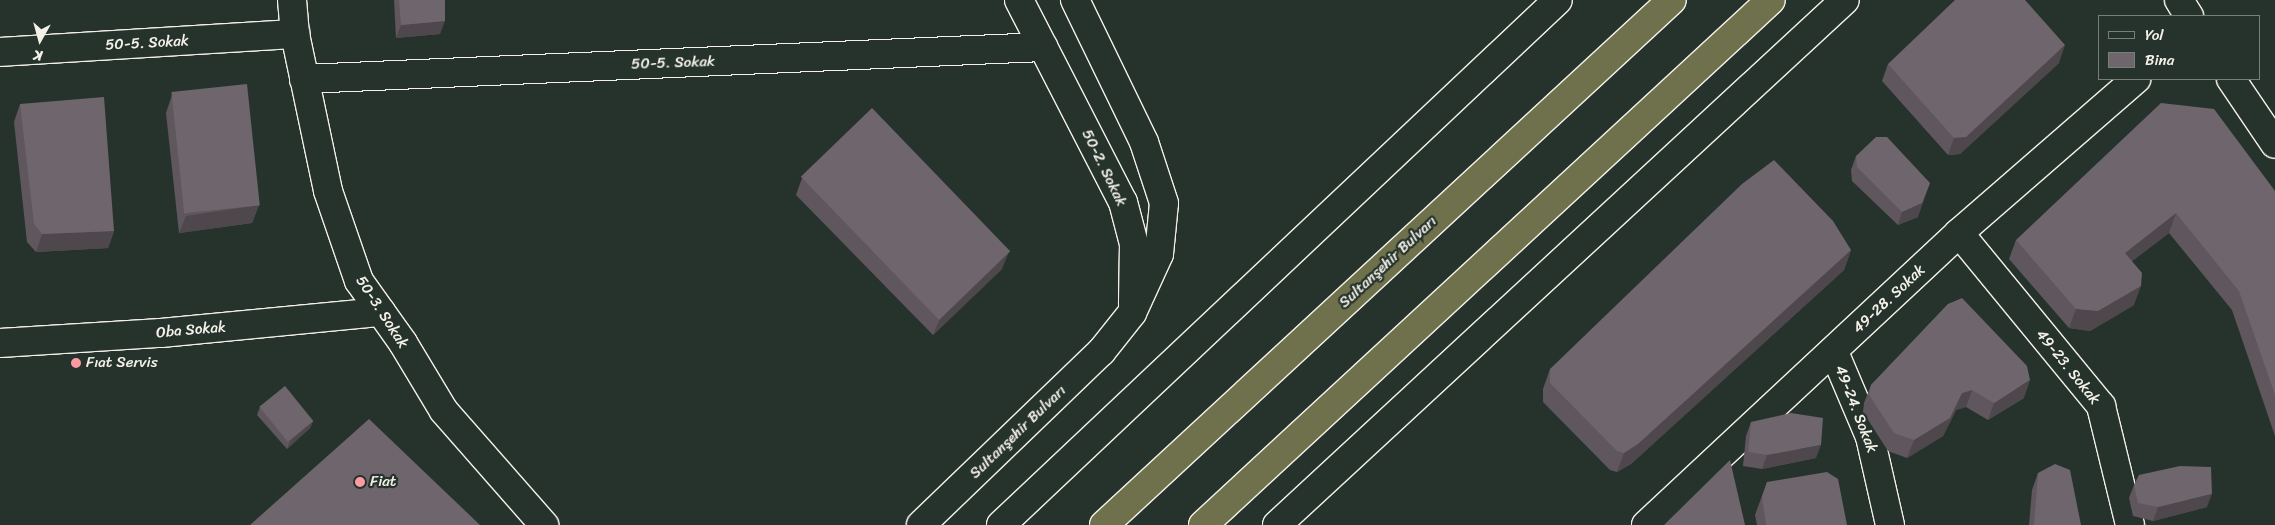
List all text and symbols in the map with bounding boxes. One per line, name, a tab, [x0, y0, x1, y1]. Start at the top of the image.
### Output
north arrow	[15, 15, 65, 65]
legend	[2098, 15, 2260, 80]
text: Yol	[2145, 22, 2164, 48]
street label: 50-5. Sokak	[105, 32, 189, 54]
text: K	[32, 42, 44, 68]
text: Bina	[2145, 47, 2174, 73]
street label: 50-5. Sokak	[631, 53, 715, 73]
street label: 50-2. Sokak	[1078, 127, 1130, 209]
street label: Sultanşehir Bulvarı	[1336, 212, 1440, 312]
street label: 49-28. Sokak	[1849, 261, 1929, 337]
street label: 50-3. Sokak	[352, 272, 412, 352]
street label: Oba Sokak	[155, 318, 227, 342]
street label: 49-23. Sokak	[2032, 326, 2104, 408]
place label: Fıat Servis	[86, 354, 157, 372]
marker: Fıat Servis	[70, 357, 82, 369]
street label: 49-24. Sokak	[1831, 363, 1881, 455]
street label: Sultanşehir Bulvarı	[966, 382, 1070, 482]
place label: Fiat	[370, 473, 396, 491]
marker: Fiat	[354, 476, 366, 488]

